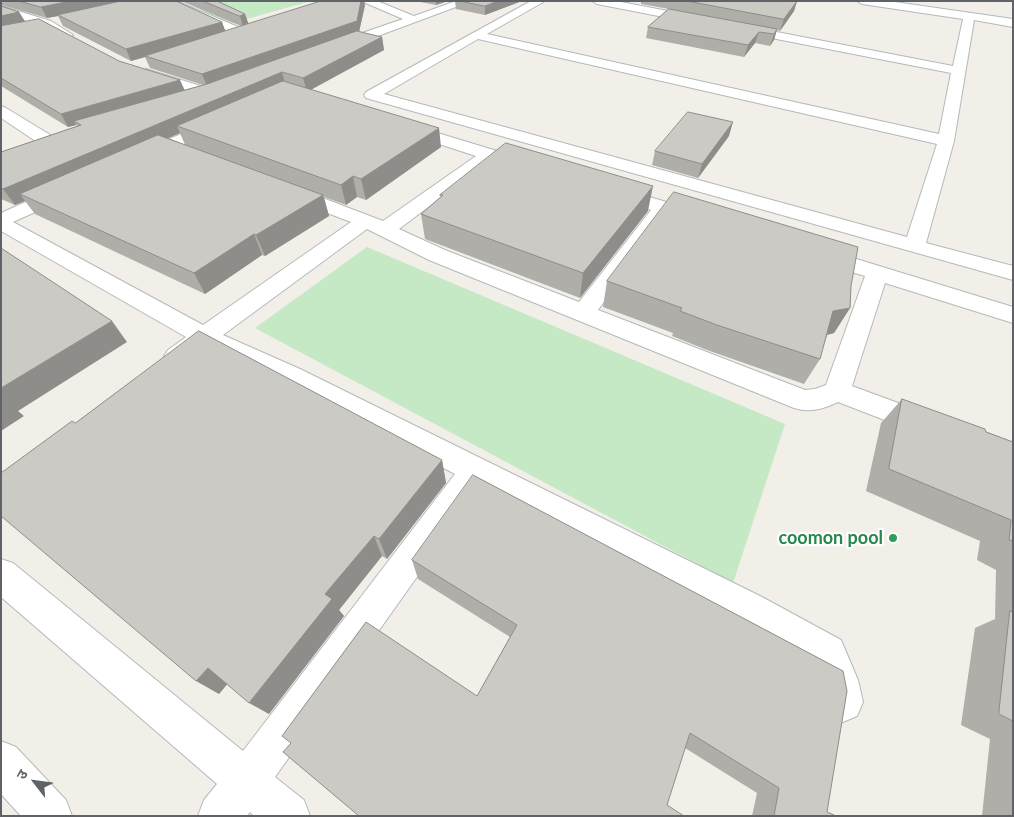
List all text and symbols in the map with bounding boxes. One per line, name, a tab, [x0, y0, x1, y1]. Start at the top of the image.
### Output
place label: coomon pool	[778, 527, 883, 549]
marker: coomon pool	[887, 532, 899, 544]
north arrow	[10, 757, 60, 807]
text: उ	[12, 766, 31, 782]

